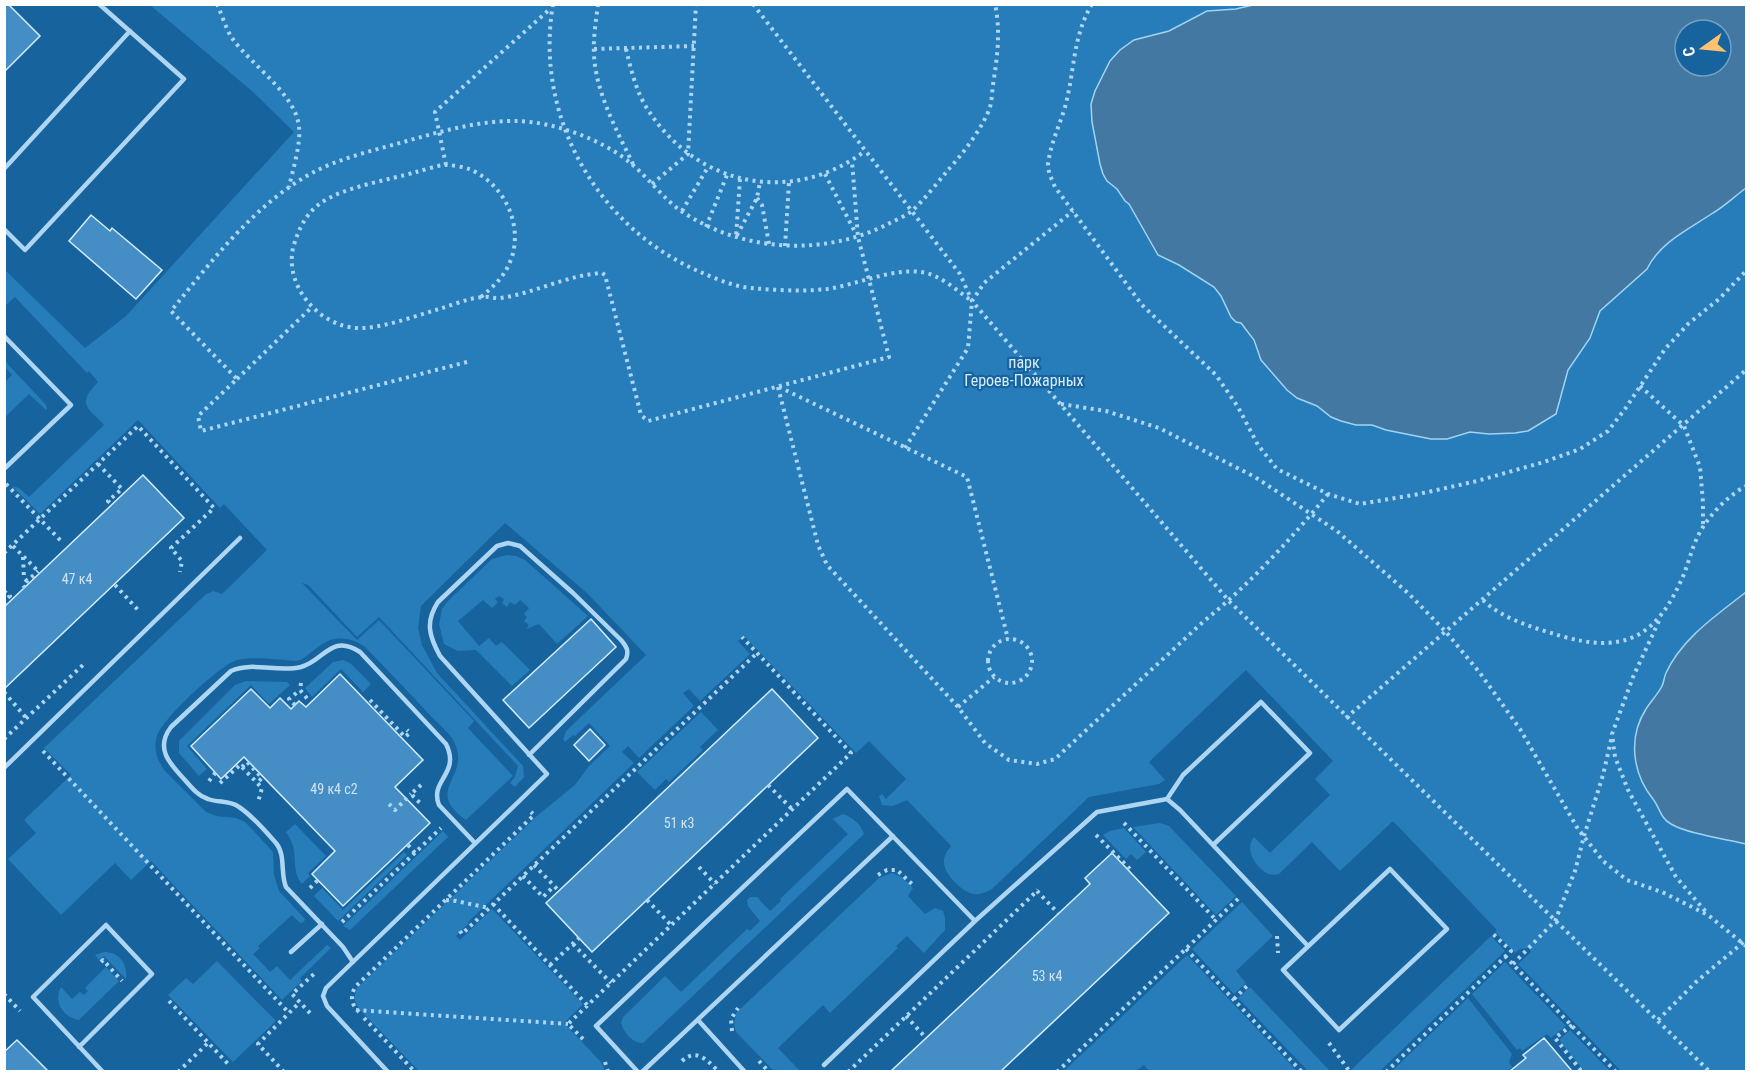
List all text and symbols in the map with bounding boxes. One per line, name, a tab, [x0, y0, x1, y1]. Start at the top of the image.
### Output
north arrow	[1673, 18, 1733, 78]
text: С	[1679, 45, 1699, 59]
park label: парк Героев-Пожарных	[964, 353, 1084, 390]
house number: 47 к4	[62, 571, 92, 587]
house number: 49 к4 с2	[310, 781, 358, 797]
house number: 51 к3	[664, 815, 694, 831]
house number: 53 к4	[1032, 968, 1062, 984]

